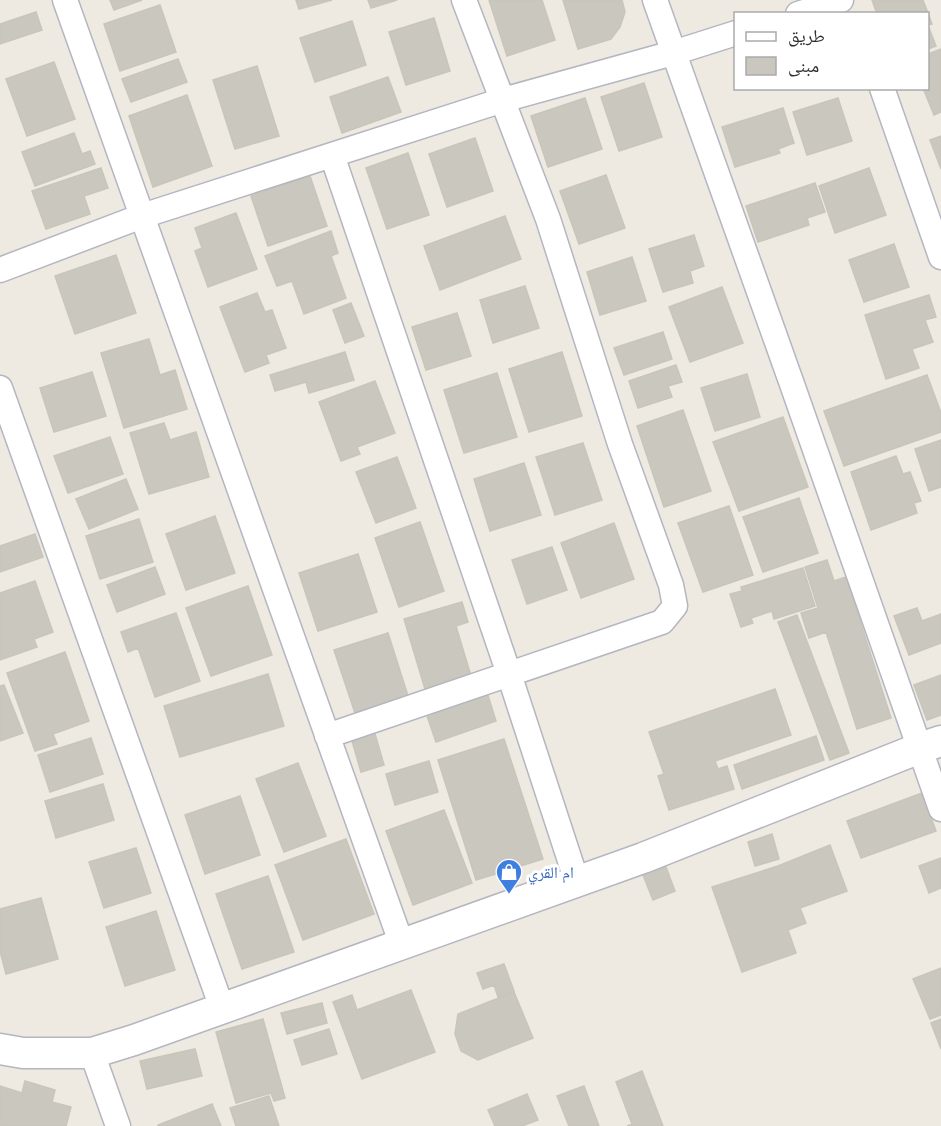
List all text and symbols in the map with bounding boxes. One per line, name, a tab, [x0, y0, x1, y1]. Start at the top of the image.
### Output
legend	[734, 12, 929, 90]
text: طريق	[788, 26, 825, 47]
text: مبنى	[788, 56, 819, 77]
shop icon: ام القري	[494, 857, 524, 895]
place label: ام القري	[528, 864, 574, 885]

